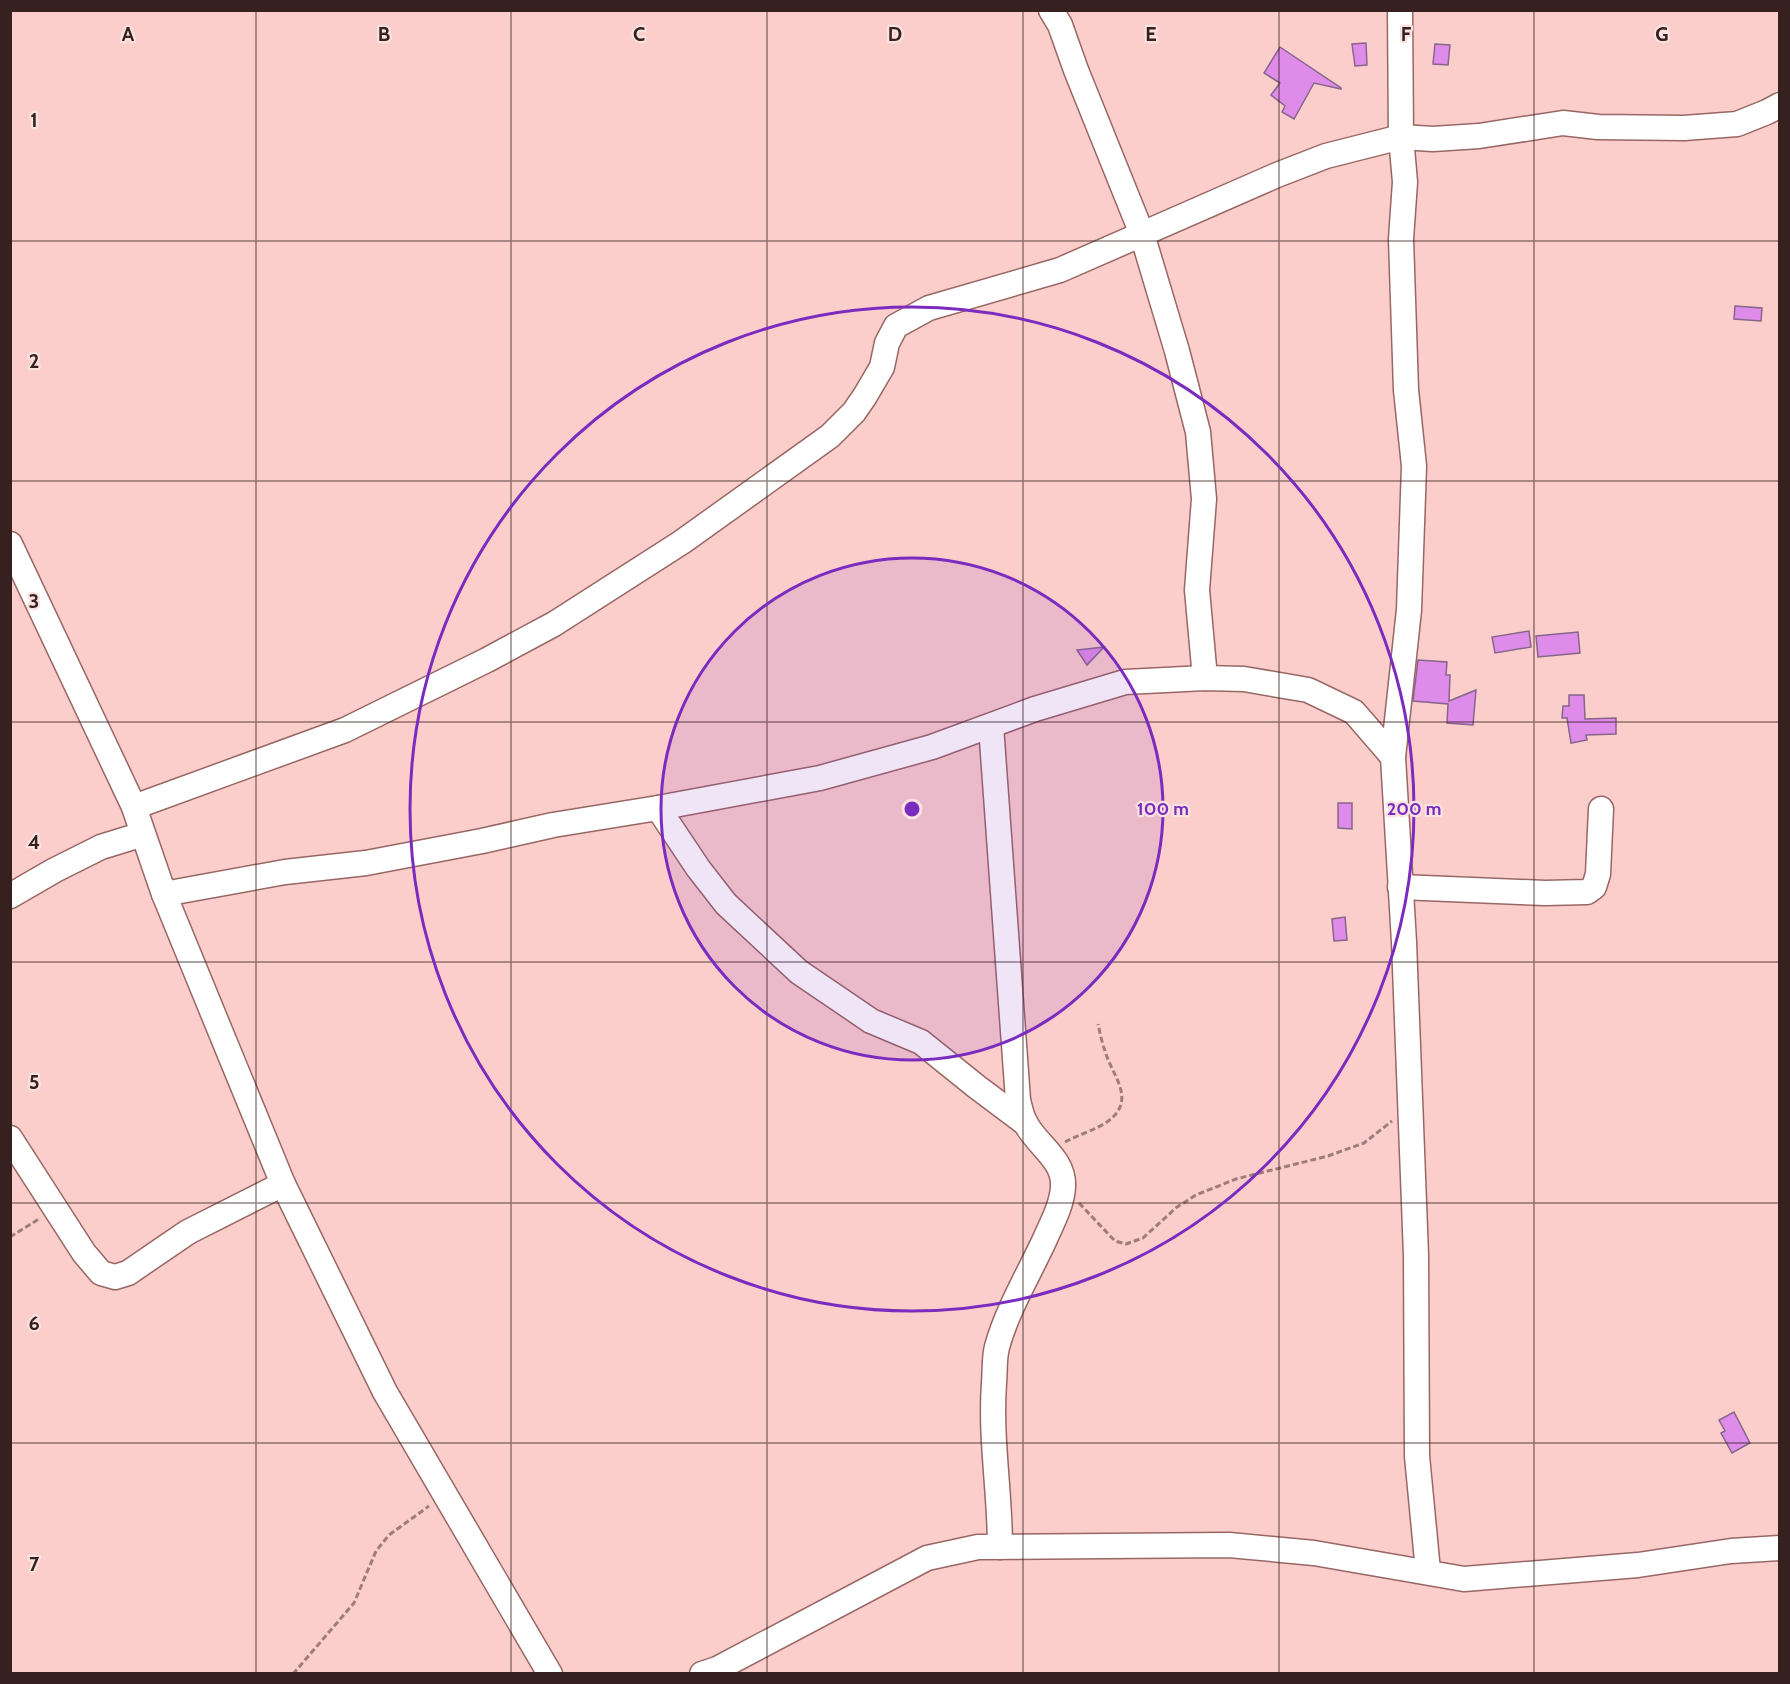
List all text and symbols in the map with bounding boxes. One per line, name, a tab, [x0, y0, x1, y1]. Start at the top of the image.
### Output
text: A	[122, 22, 135, 46]
text: B	[378, 22, 390, 46]
text: C	[633, 22, 645, 46]
text: D	[888, 22, 902, 46]
text: E	[1145, 22, 1157, 46]
text: F	[1401, 22, 1412, 46]
text: G	[1655, 22, 1669, 46]
text: 1	[30, 108, 38, 132]
text: 2	[29, 349, 39, 373]
text: 3	[29, 589, 39, 613]
text: 100 m	[1137, 798, 1189, 820]
text: 200 m	[1387, 798, 1441, 820]
centre of rings	[902, 799, 922, 819]
text: 4	[28, 830, 40, 854]
text: 5	[29, 1070, 39, 1094]
text: 6	[28, 1311, 40, 1335]
text: 7	[29, 1552, 40, 1576]

